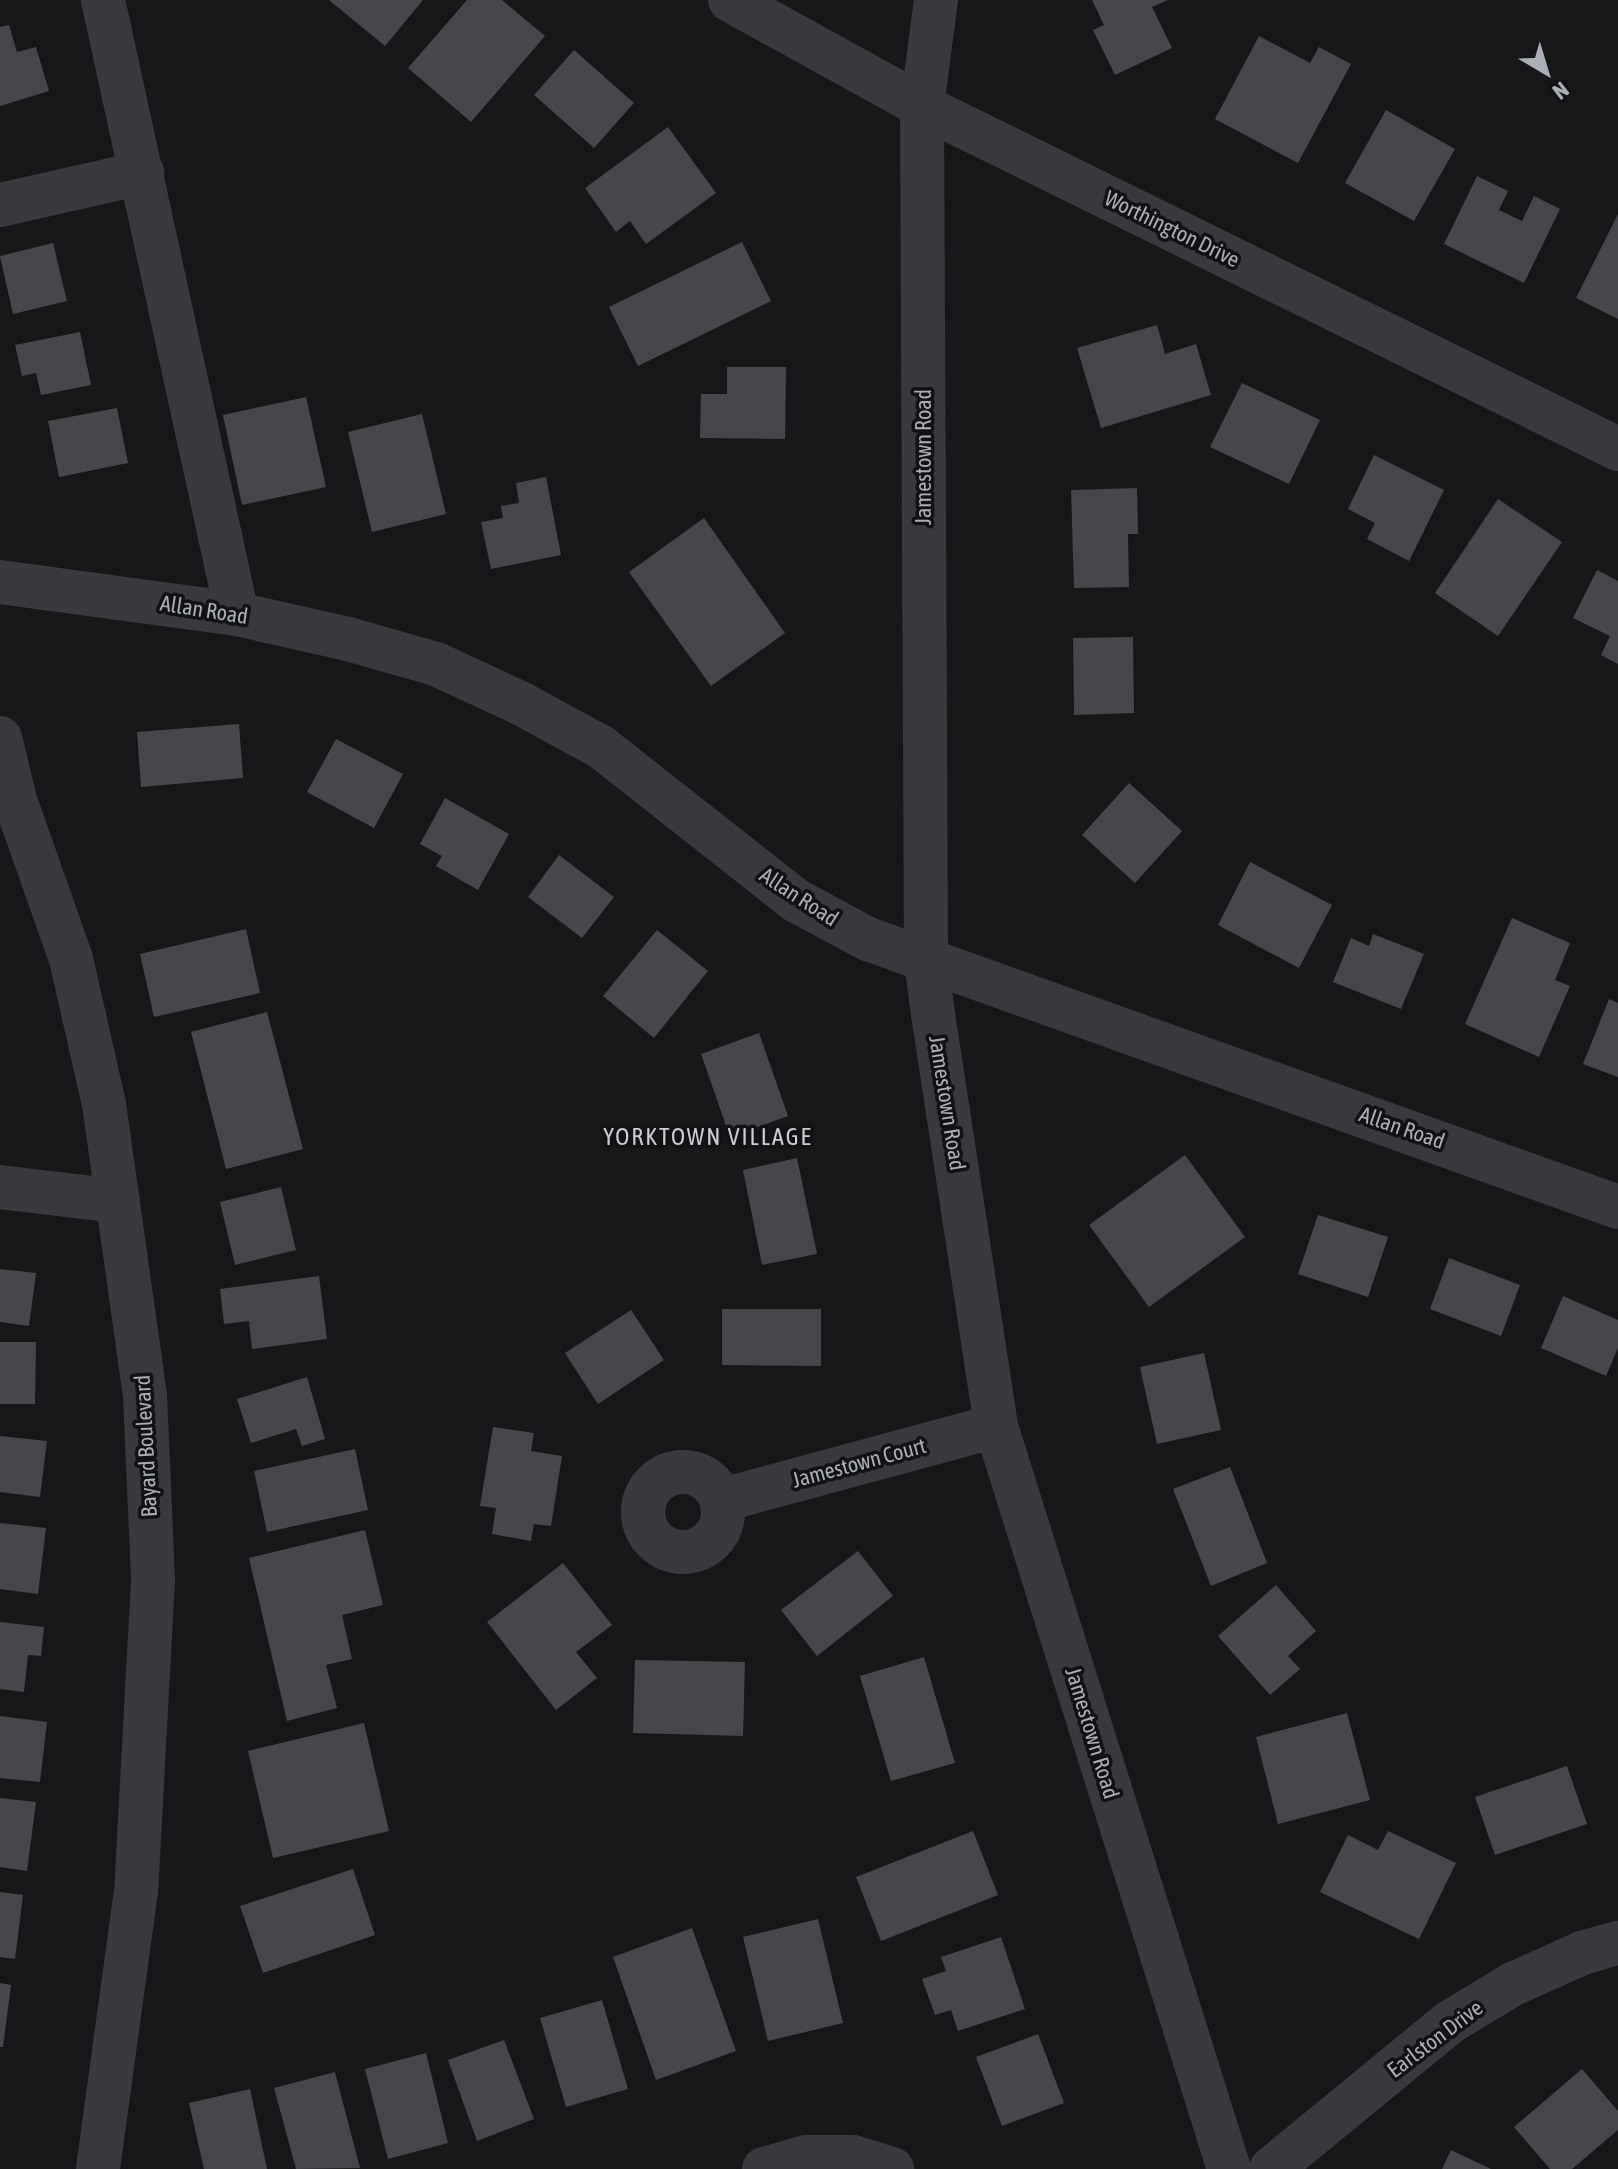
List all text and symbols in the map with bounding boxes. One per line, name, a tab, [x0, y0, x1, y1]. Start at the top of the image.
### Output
north arrow	[1506, 32, 1586, 112]
text: N	[1548, 77, 1574, 105]
street label: Worthington Drive	[1100, 185, 1244, 273]
street label: Jamestown Road	[911, 389, 937, 525]
street label: Allan Road	[158, 590, 250, 630]
street label: Allan Road	[755, 862, 843, 932]
street label: Jamestown Road	[923, 1034, 971, 1172]
street label: Allan Road	[1356, 1101, 1448, 1155]
district label: YORKTOWN VILLAGE	[603, 1123, 813, 1151]
street label: Bayard Boulevard	[129, 1374, 163, 1518]
street label: Jamestown Court	[789, 1432, 929, 1494]
street label: Jamestown Road	[1060, 1664, 1124, 1802]
street label: Earlston Drive	[1382, 1995, 1488, 2083]

